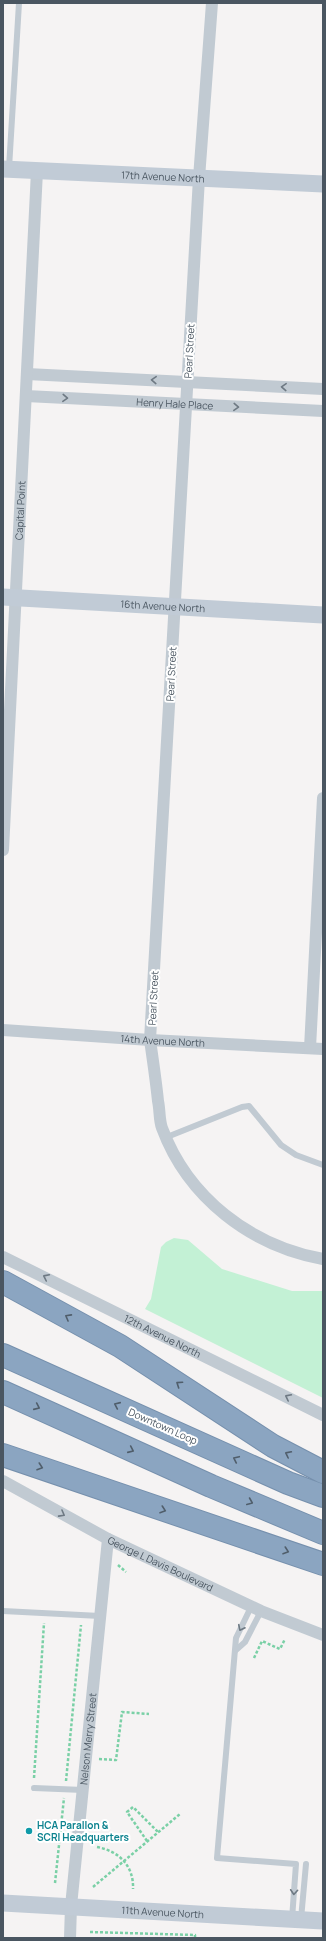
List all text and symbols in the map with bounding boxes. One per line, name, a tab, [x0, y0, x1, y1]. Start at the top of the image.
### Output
street label: 17th Avenue North	[121, 168, 205, 185]
street label: Pearl Street	[181, 323, 197, 379]
one-way arrow	[151, 375, 157, 384]
one-way arrow	[281, 382, 287, 391]
one-way arrow	[62, 394, 68, 402]
street label: Henry Hale Place	[136, 395, 214, 412]
one-way arrow	[233, 403, 239, 411]
street label: Capital Point	[12, 481, 28, 540]
street label: 16th Avenue North	[120, 597, 206, 615]
street label: Pearl Street	[163, 646, 179, 702]
street label: Pearl Street	[145, 970, 161, 1026]
street label: 14th Avenue North	[120, 1031, 205, 1050]
one-way arrow	[43, 1274, 50, 1282]
street label: 12th Avenue North	[122, 1311, 204, 1361]
one-way arrow	[64, 1314, 72, 1321]
one-way arrow	[176, 1381, 183, 1388]
one-way arrow	[285, 1394, 292, 1402]
one-way arrow	[33, 1402, 40, 1410]
one-way arrow	[114, 1402, 122, 1410]
street label: Downtown Loop	[126, 1405, 200, 1447]
one-way arrow	[128, 1445, 135, 1453]
one-way arrow	[285, 1451, 293, 1458]
one-way arrow	[232, 1456, 240, 1464]
one-way arrow	[36, 1463, 43, 1471]
one-way arrow	[247, 1498, 254, 1506]
one-way arrow	[159, 1505, 166, 1513]
one-way arrow	[57, 1509, 65, 1516]
street label: George L Davis Boulevard	[105, 1533, 216, 1595]
one-way arrow	[282, 1547, 289, 1555]
one-way arrow	[238, 1623, 246, 1631]
street label: Nelson Merry Street	[76, 1692, 99, 1786]
place label: HCA Parallon & SCRI Headquarters	[37, 1818, 129, 1844]
marker: HCA Parallon & SCRI Headquarters	[24, 1826, 34, 1836]
one-way arrow	[290, 1889, 299, 1895]
street label: 11th Avenue North	[121, 1903, 204, 1921]

